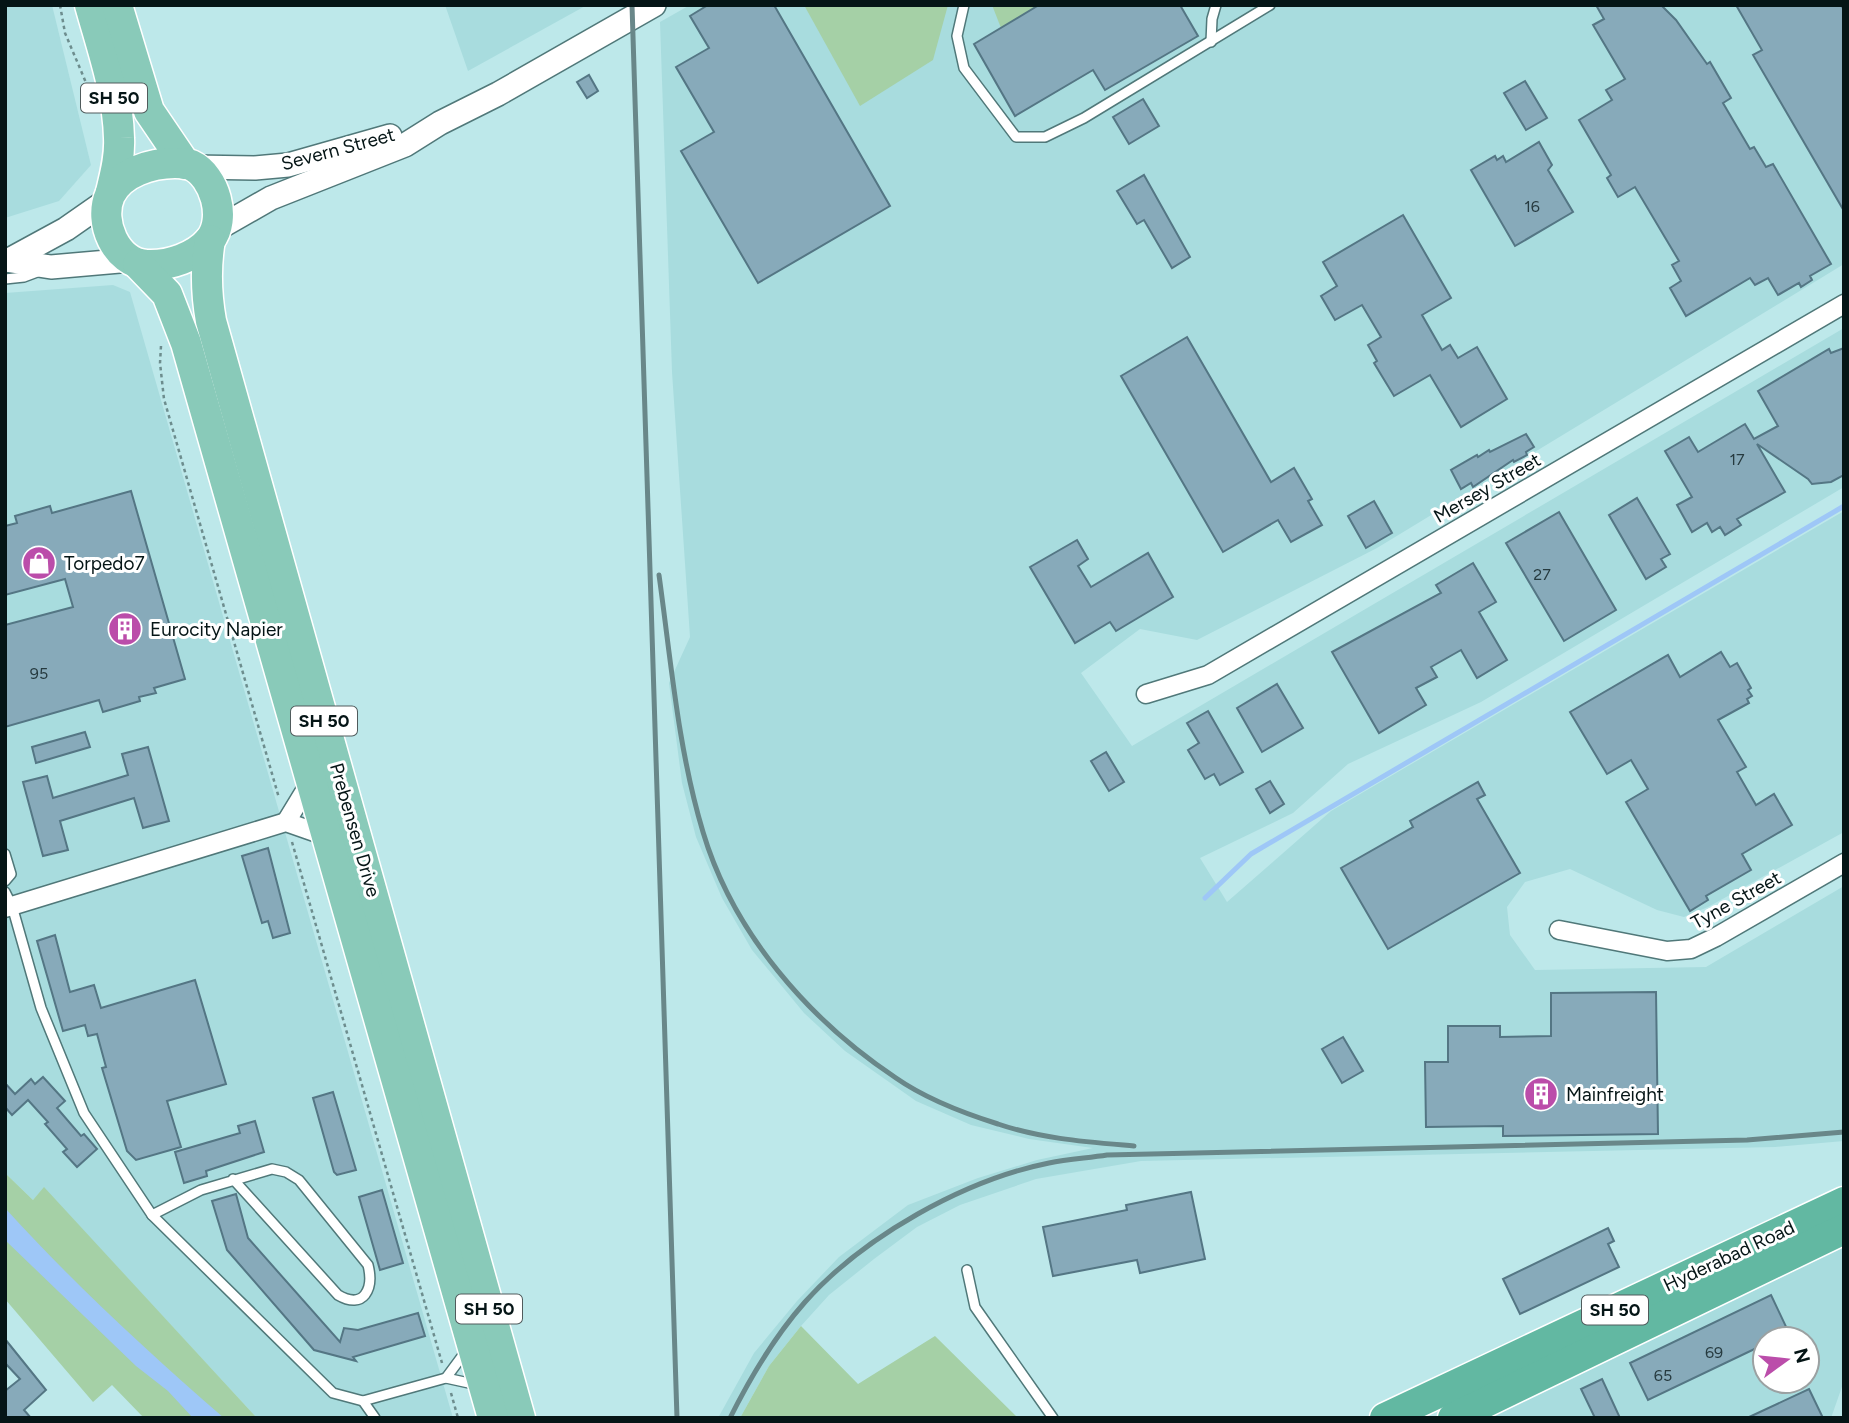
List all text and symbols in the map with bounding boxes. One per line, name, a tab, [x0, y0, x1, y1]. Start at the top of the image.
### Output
road number: SH 50	[81, 84, 147, 113]
street label: Severn Street	[279, 123, 397, 175]
house number: 16	[1524, 197, 1540, 216]
street label: Mersey Street	[1429, 448, 1545, 528]
house number: 17	[1729, 450, 1745, 469]
shop icon: Torpedo7	[20, 544, 58, 582]
place label: Torpedo7	[64, 552, 145, 575]
house number: 27	[1533, 565, 1551, 584]
building icon: Eurocity Napier	[106, 610, 144, 648]
place label: Eurocity Napier	[150, 618, 283, 641]
house number: 95	[30, 664, 48, 683]
road number: SH 50	[291, 706, 357, 736]
street label: Prebensen Drive	[325, 760, 385, 900]
street label: Tyne Street	[1687, 866, 1785, 934]
building icon: Mainfreight	[1522, 1075, 1560, 1113]
place label: Mainfreight	[1566, 1083, 1664, 1106]
street label: Hyderabad Road	[1660, 1216, 1798, 1296]
road number: SH 50	[456, 1294, 522, 1324]
road number: SH 50	[1582, 1296, 1648, 1324]
north arrow	[1751, 1325, 1821, 1395]
house number: 69	[1705, 1343, 1723, 1362]
text: N	[1789, 1346, 1815, 1366]
house number: 65	[1654, 1366, 1672, 1385]

